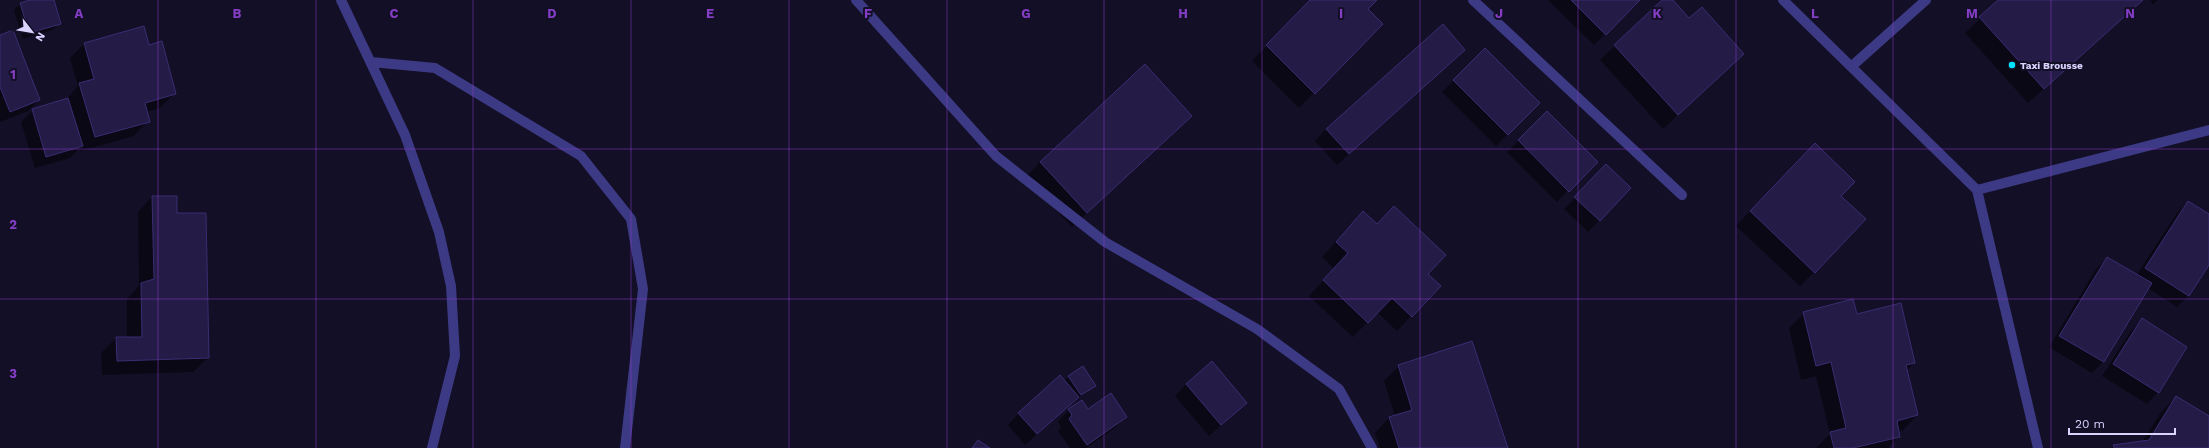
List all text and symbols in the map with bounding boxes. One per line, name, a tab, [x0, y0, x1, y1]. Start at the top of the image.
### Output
text: A	[75, 6, 84, 21]
text: B	[233, 6, 242, 21]
text: C	[390, 6, 399, 21]
text: D	[547, 6, 557, 21]
text: E	[706, 6, 714, 21]
text: F	[864, 6, 872, 21]
text: G	[1021, 6, 1031, 21]
text: H	[1178, 6, 1188, 21]
text: I	[1339, 6, 1343, 21]
text: J	[1495, 6, 1503, 21]
text: K	[1652, 6, 1662, 21]
text: L	[1811, 6, 1819, 21]
text: M	[1966, 6, 1978, 21]
text: N	[2125, 6, 2135, 21]
north arrow	[12, 12, 52, 52]
text: N	[32, 30, 48, 44]
marker: Taxi Brousse	[2007, 60, 2017, 70]
place label: Taxi Brousse	[2020, 60, 2083, 71]
text: 1	[10, 67, 16, 82]
text: 2	[9, 217, 17, 232]
text: 3	[9, 366, 17, 381]
scale bar	[2069, 410, 2175, 436]
text: 20 m	[2075, 417, 2105, 431]

